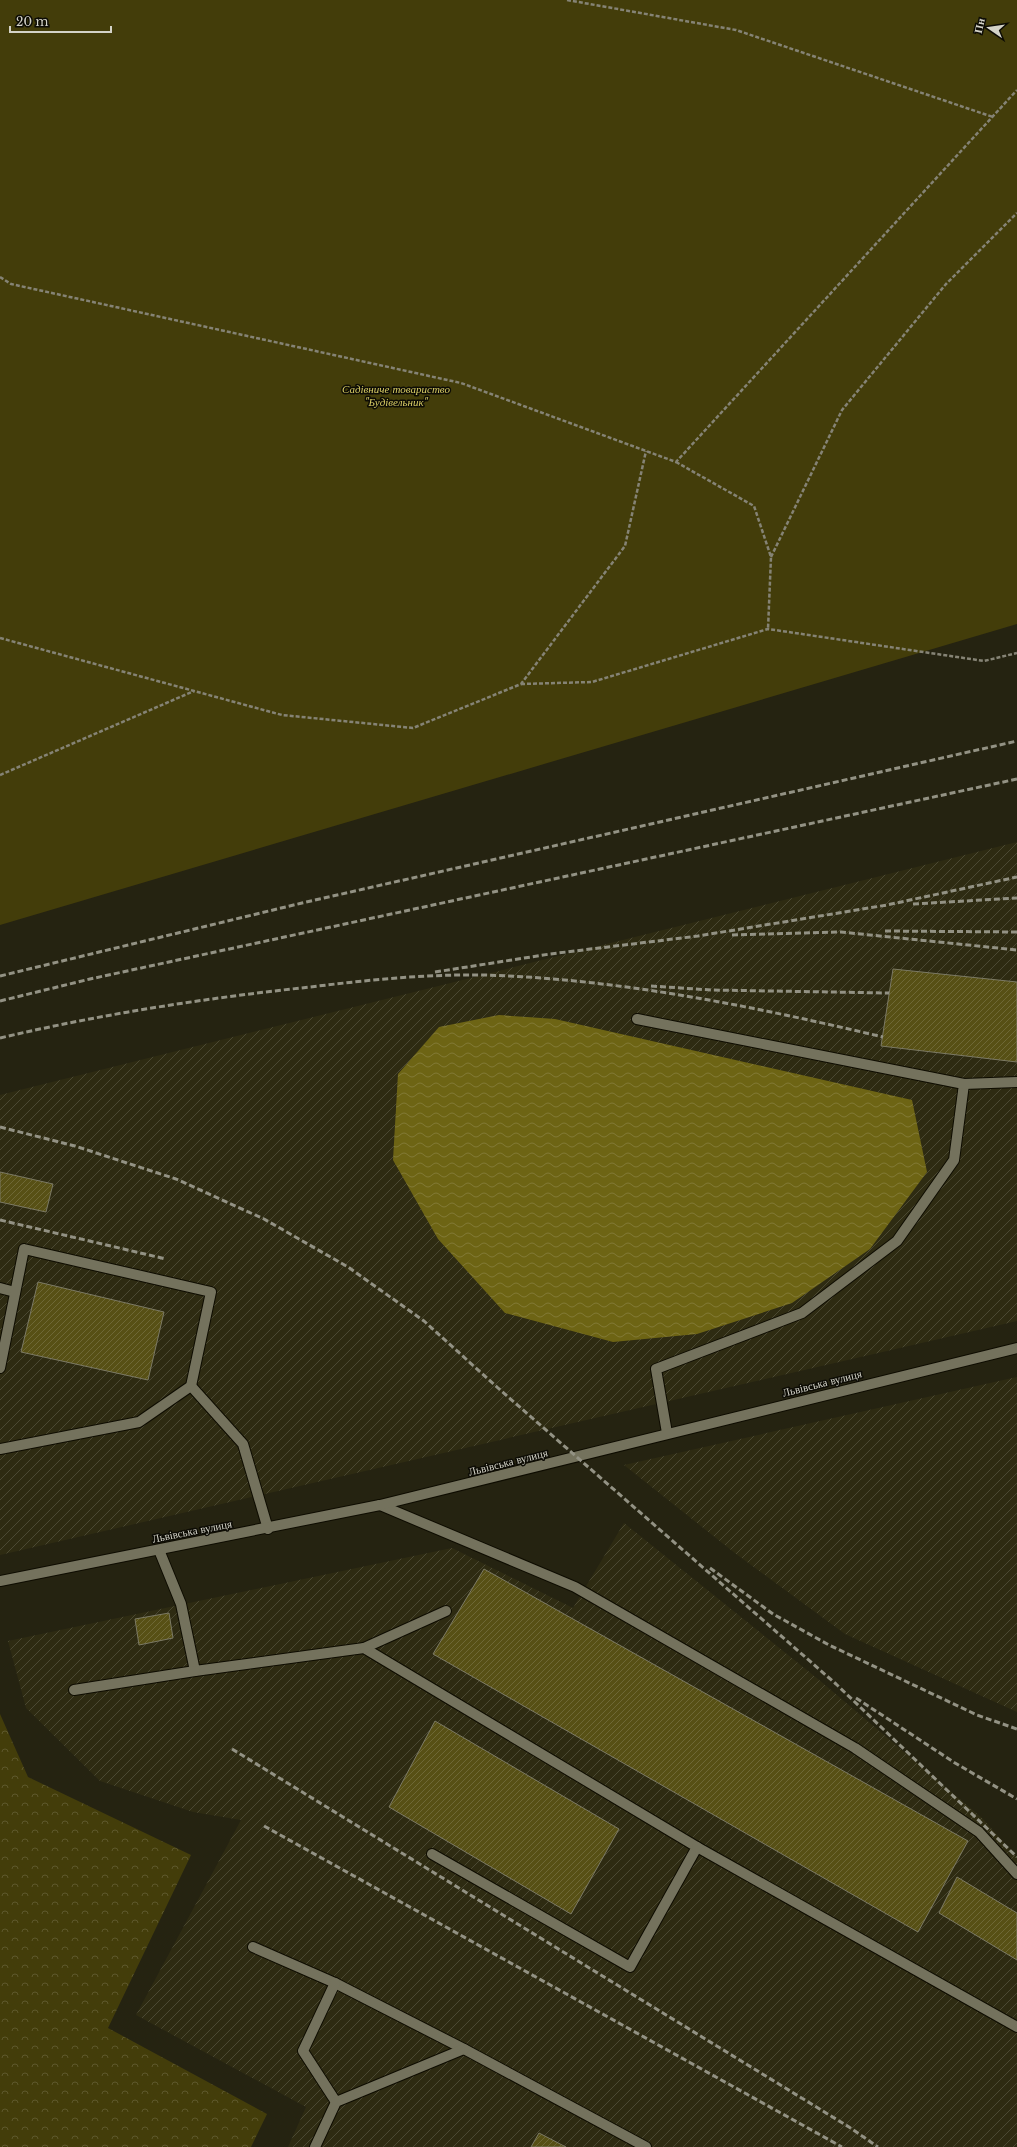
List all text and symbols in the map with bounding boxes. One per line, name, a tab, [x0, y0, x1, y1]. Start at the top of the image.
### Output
scale bar	[10, 8, 111, 34]
north arrow	[969, 8, 1009, 48]
text: 20 m	[16, 14, 48, 29]
text: Пн	[971, 16, 988, 35]
park label: Садівниче товариство "Будівельник"	[342, 382, 451, 409]
street label: Львівська вулиця	[781, 1366, 863, 1400]
street label: Львівська вулиця	[467, 1445, 549, 1479]
street label: Львівська вулиця	[151, 1516, 233, 1546]

